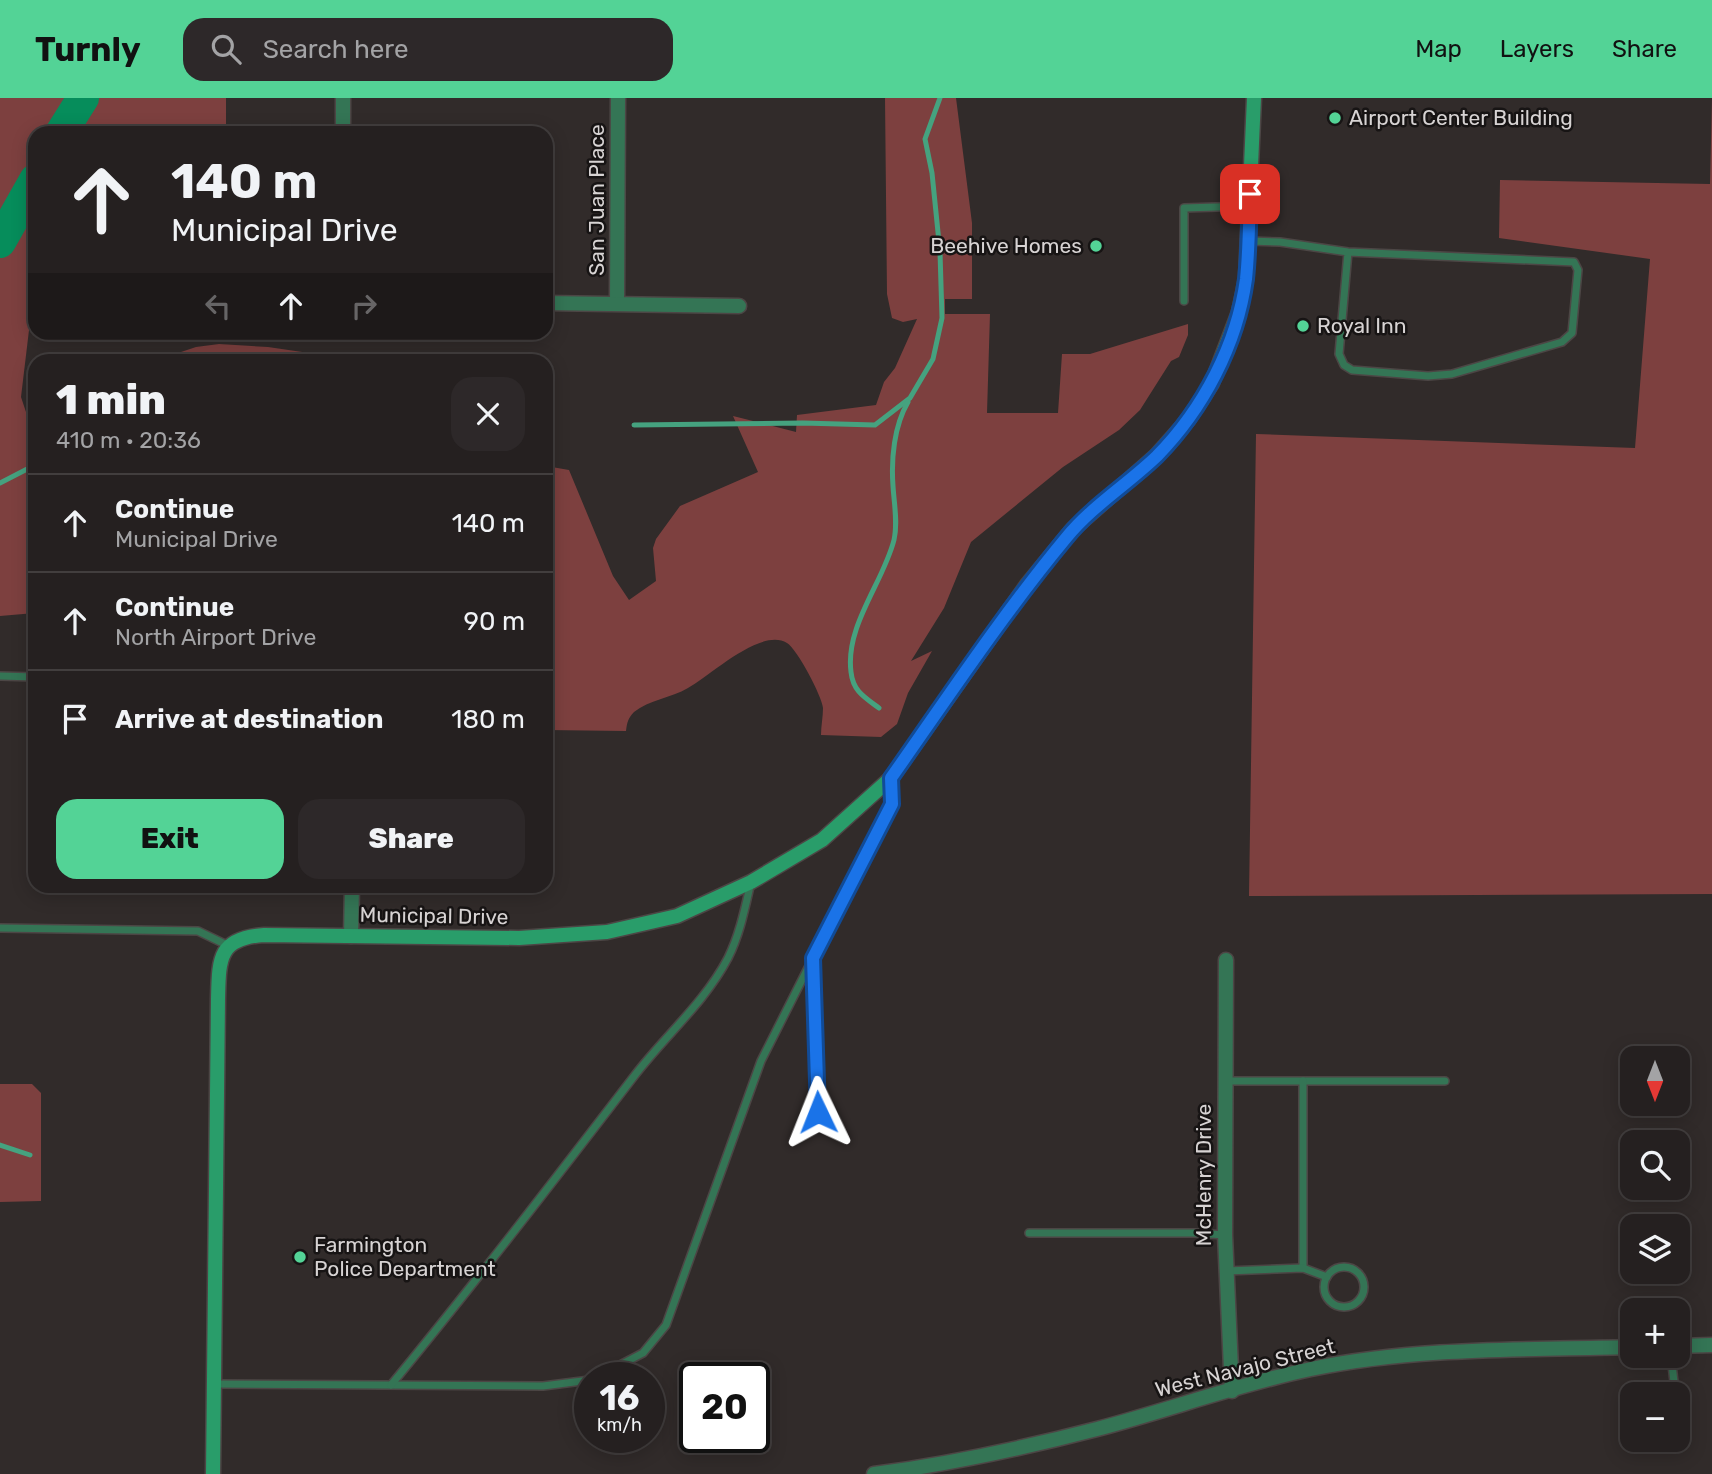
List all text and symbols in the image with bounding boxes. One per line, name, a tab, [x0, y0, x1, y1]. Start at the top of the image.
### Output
search box	[183, 18, 673, 81]
text: Turnly	[35, 30, 141, 69]
icon: search	[207, 30, 245, 68]
text: Search here	[263, 34, 409, 65]
text: Map	[1415, 35, 1462, 63]
text: Layers	[1500, 35, 1574, 63]
text: Share	[1612, 35, 1677, 63]
place label: Airport Center Building	[1349, 105, 1573, 130]
marker: Airport Center Building	[1327, 110, 1343, 126]
street label: San Juan Place	[584, 124, 609, 276]
text: 140 m	[171, 152, 317, 210]
icon: ahead	[56, 154, 147, 245]
pin	[1220, 164, 1280, 224]
icon: arrive	[1231, 175, 1269, 213]
text: Municipal Drive	[171, 211, 398, 249]
place label: Beehive Homes	[930, 233, 1082, 258]
marker: Beehive Homes	[1088, 238, 1104, 254]
icon: left	[199, 287, 237, 325]
icon: ahead	[272, 287, 310, 325]
icon: right	[345, 287, 383, 325]
place label: Royal Inn	[1317, 313, 1406, 338]
marker: Royal Inn	[1295, 318, 1311, 334]
text: 1 min	[56, 375, 166, 425]
button: close	[451, 377, 525, 451]
text: 410 m · 20:36	[56, 426, 201, 454]
text: Continue	[115, 494, 234, 525]
icon: ahead	[56, 504, 94, 542]
text: 140 m	[452, 508, 525, 539]
text: Municipal Drive	[115, 525, 278, 553]
text: Continue	[115, 592, 234, 623]
icon: ahead	[56, 602, 94, 640]
text: 90 m	[464, 606, 525, 637]
text: North Airport Drive	[115, 623, 316, 651]
icon: arrive	[56, 700, 94, 738]
text: Arrive at destination	[115, 704, 383, 735]
text: 180 m	[451, 704, 525, 735]
button: Exit	[56, 799, 284, 879]
button: Share	[298, 799, 525, 879]
street label: Municipal Drive	[359, 902, 509, 929]
north arrow	[1620, 1046, 1690, 1116]
map controls	[1620, 1046, 1690, 1452]
position arrow	[781, 1075, 855, 1149]
street label: McHenry Drive	[1191, 1104, 1216, 1246]
button: search	[1620, 1130, 1690, 1200]
button: layers	[1620, 1214, 1690, 1284]
place label: Farmington Police Department	[314, 1232, 496, 1281]
marker: Farmington Police Department	[292, 1249, 308, 1265]
button: +	[1620, 1298, 1690, 1368]
street label: West Navajo Street	[1152, 1333, 1337, 1402]
speed limit sign: 20	[679, 1362, 770, 1453]
text: 16	[599, 1377, 640, 1419]
button: −	[1620, 1382, 1690, 1452]
text: km/h	[597, 1414, 642, 1436]

